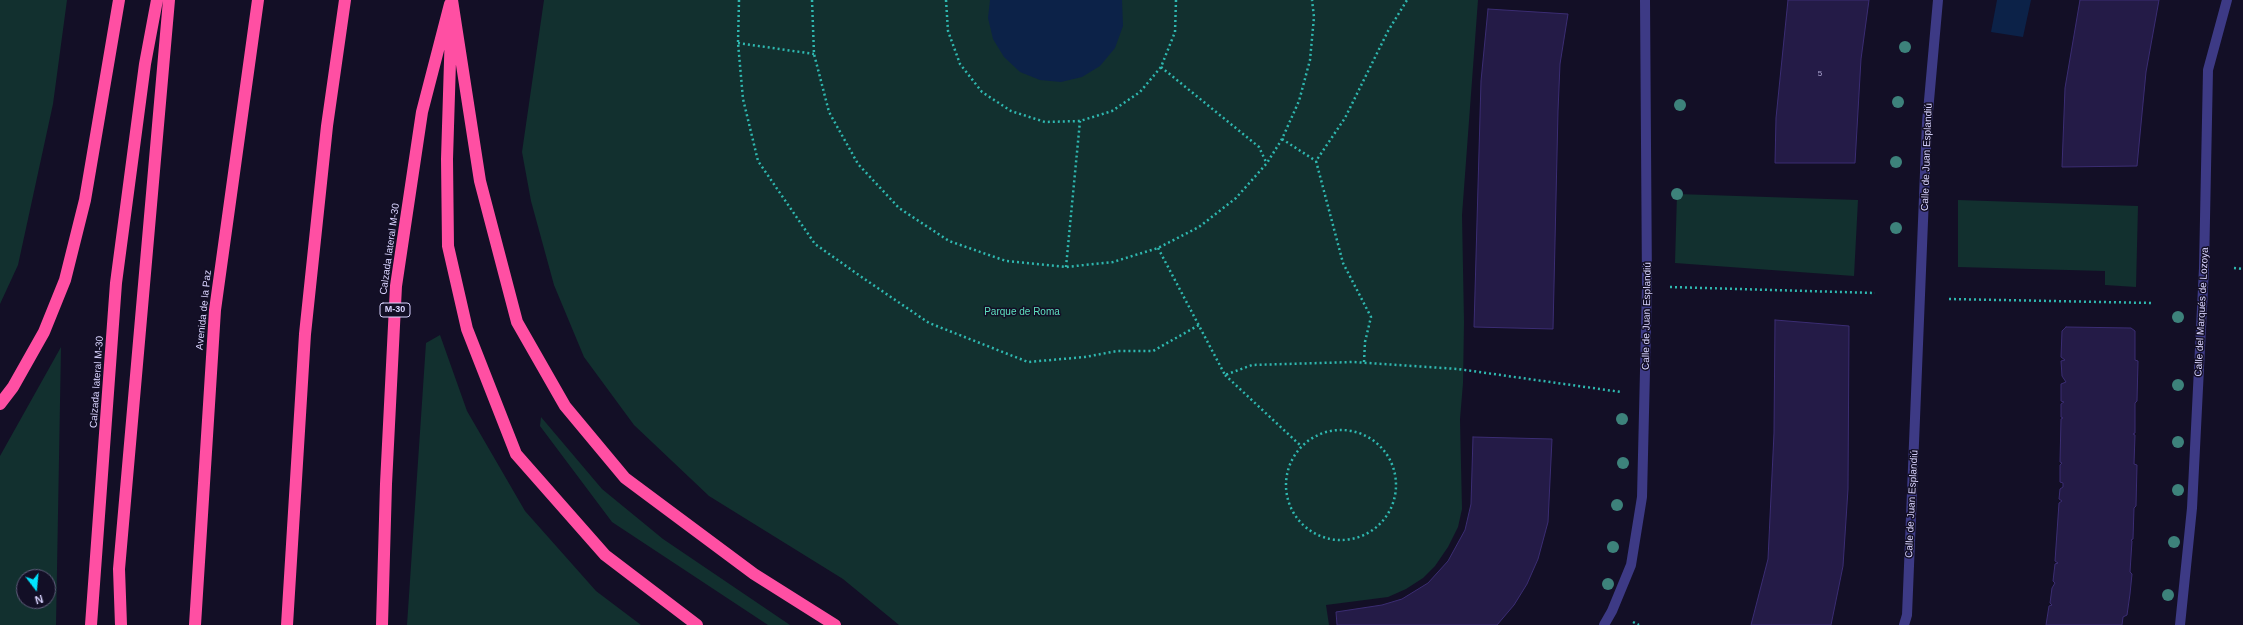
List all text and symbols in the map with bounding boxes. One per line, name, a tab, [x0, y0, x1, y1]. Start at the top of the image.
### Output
house number: 5	[1818, 69, 1822, 79]
street label: Calle de Juan Esplandiú	[1919, 103, 1935, 211]
street label: Calzada lateral M-30	[378, 202, 402, 296]
street label: Calle del Marqués de Lozoya	[2193, 247, 2211, 377]
street label: Calle de Juan Esplandiú	[1640, 262, 1654, 370]
street label: Avenida de la Paz	[194, 269, 214, 351]
road number: M-30	[380, 303, 410, 317]
park label: Parque de Roma	[984, 306, 1060, 318]
street label: Calzada lateral M-30	[88, 336, 106, 428]
street label: Calle de Juan Esplandiú	[1903, 450, 1921, 558]
north arrow	[16, 569, 56, 609]
text: N	[34, 593, 45, 606]

